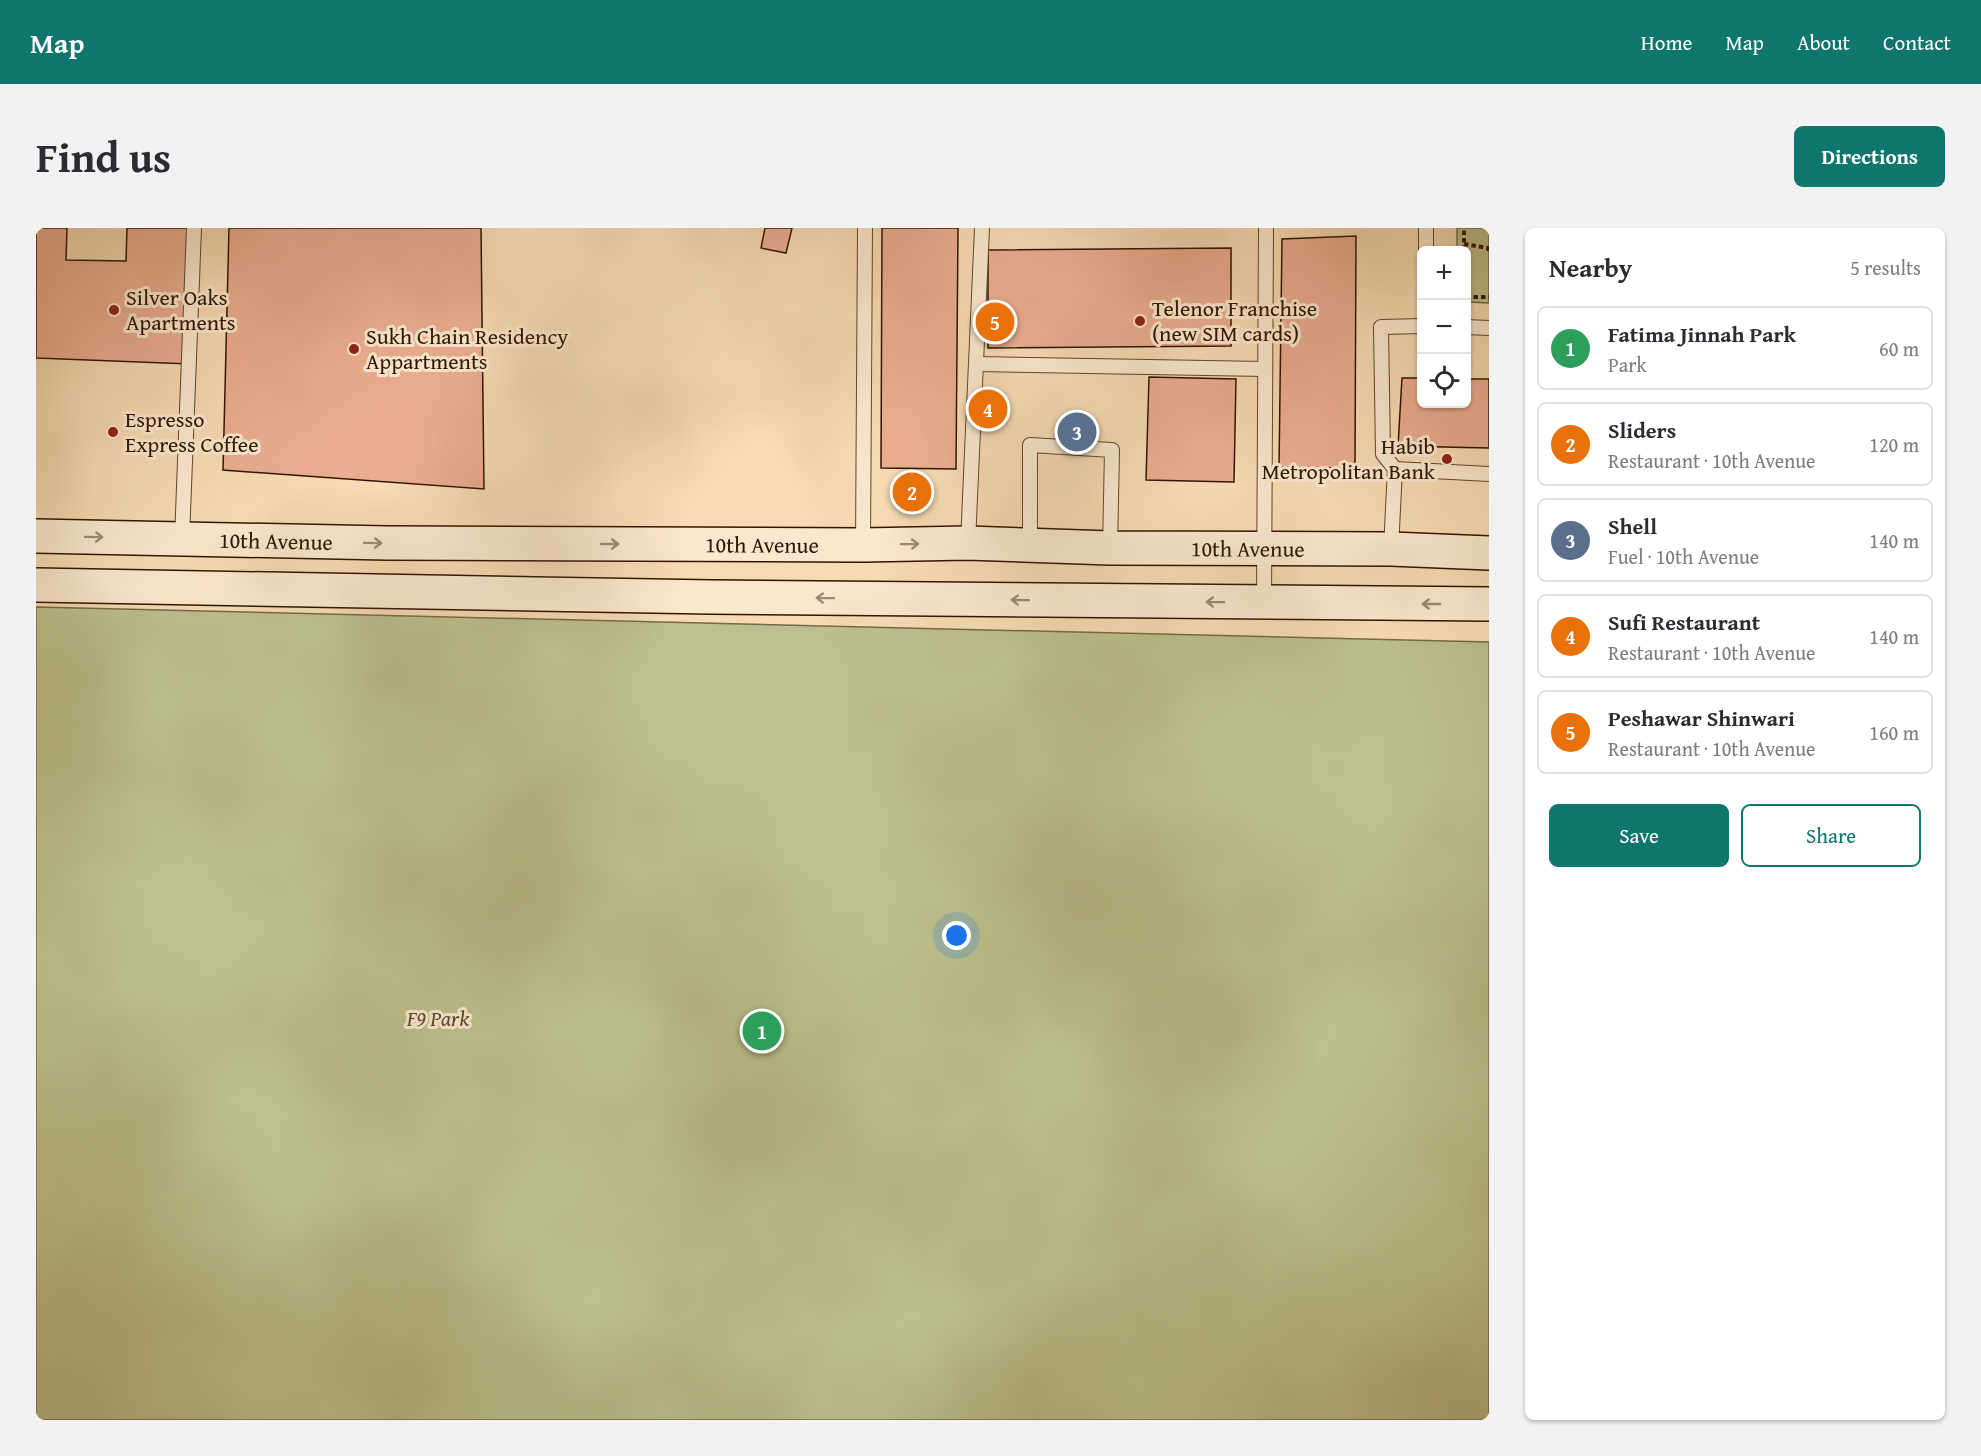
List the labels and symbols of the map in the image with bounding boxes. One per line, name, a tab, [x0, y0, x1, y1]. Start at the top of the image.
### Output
place label: Silver Oaks Apartments	[126, 281, 236, 338]
place label: Telenor Franchise (new SIM cards)	[1152, 292, 1317, 349]
pin: 5	[976, 300, 1014, 344]
marker: Silver Oaks Apartments	[107, 303, 121, 317]
marker: Telenor Franchise (new SIM cards)	[1133, 314, 1147, 328]
place label: Sukh Chain Residency Appartments	[366, 320, 568, 377]
marker: Sukh Chain Residency Appartments	[347, 342, 361, 356]
pin: 4	[968, 386, 1008, 432]
place label: Espresso Express Coffee	[125, 403, 259, 460]
pin: 3	[1058, 410, 1096, 454]
marker: Espresso Express Coffee	[106, 425, 120, 439]
place label: Habib Metropolitan Bank	[1262, 430, 1436, 487]
marker: Habib Metropolitan Bank	[1440, 452, 1454, 466]
pin: 2	[892, 470, 932, 514]
street label: 10th Avenue	[219, 524, 333, 558]
street label: 10th Avenue	[705, 528, 819, 561]
one-way arrow	[84, 531, 104, 543]
street label: 10th Avenue	[1191, 532, 1305, 565]
one-way arrow	[363, 537, 383, 548]
one-way arrow	[600, 538, 620, 550]
one-way arrow	[900, 538, 920, 550]
one-way arrow	[815, 592, 835, 604]
one-way arrow	[1010, 594, 1030, 606]
one-way arrow	[1205, 597, 1225, 608]
one-way arrow	[1421, 598, 1441, 610]
your location	[942, 921, 971, 950]
park label: F9 Park	[406, 1002, 470, 1034]
pin: 1	[742, 1008, 782, 1054]

